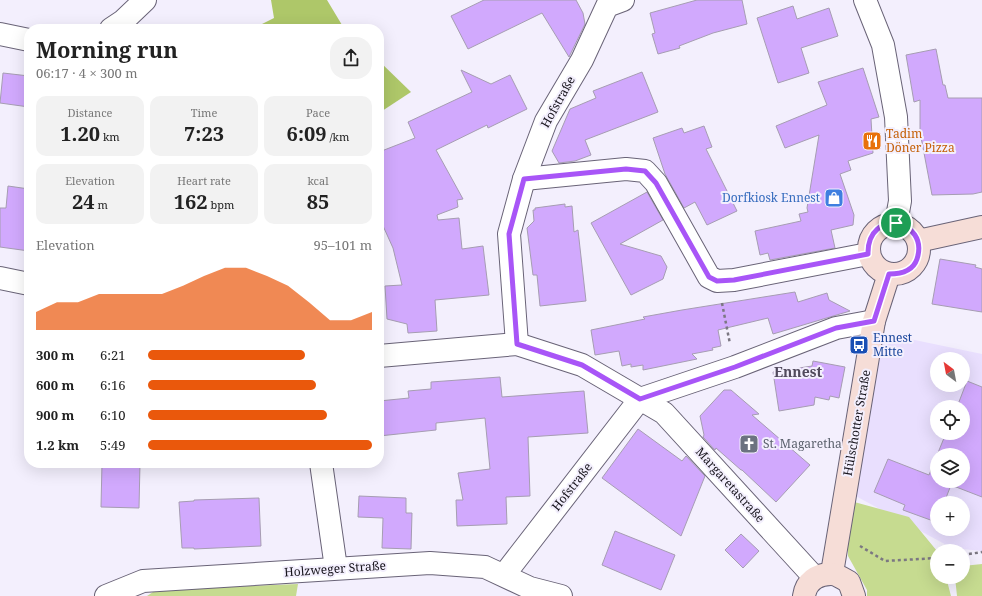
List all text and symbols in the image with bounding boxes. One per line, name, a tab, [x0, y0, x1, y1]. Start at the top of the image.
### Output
text: Morning run	[36, 34, 178, 64]
button: share	[330, 37, 372, 79]
text: 06:17 · 4 × 300 m	[36, 64, 138, 82]
street label: Hofstraße	[536, 73, 579, 131]
text: Distance	[68, 105, 112, 120]
text: Time	[191, 105, 217, 120]
text: Pace	[306, 105, 330, 120]
text: 1.20	[60, 120, 100, 147]
text: 7:23	[184, 120, 224, 147]
text: 6:09	[287, 120, 327, 147]
place label: Tadim Döner Pizza	[886, 125, 955, 156]
text: km	[100, 129, 120, 144]
text: /km	[327, 129, 349, 144]
restaurant icon: Tadim Döner Pizza	[861, 130, 883, 152]
text: Elevation	[65, 173, 115, 188]
text: Heart rate	[177, 173, 231, 188]
text: kcal	[307, 173, 329, 188]
shop icon: Dorfkiosk Ennest	[823, 187, 845, 209]
text: 24	[72, 188, 95, 215]
text: 162	[174, 188, 208, 215]
text: 85	[307, 188, 329, 215]
place label: Dorfkiosk Ennest	[722, 189, 820, 206]
text: m	[95, 197, 108, 212]
text: bpm	[208, 197, 234, 212]
pin	[879, 206, 913, 240]
icon: arrive	[885, 212, 907, 234]
text: Elevation	[36, 236, 95, 254]
text: 95–101 m	[313, 236, 372, 254]
place label: Ennest Mitte	[873, 329, 912, 360]
bus stop icon: Ennest Mitte	[848, 334, 870, 356]
text: 300 m	[36, 346, 74, 364]
text: 6:21	[100, 346, 126, 364]
north arrow	[930, 352, 970, 392]
map controls	[930, 352, 970, 584]
district label: Ennest	[774, 362, 822, 381]
street label: Hülschotter Straße	[839, 369, 874, 477]
text: 600 m	[36, 376, 74, 394]
text: 6:16	[100, 376, 126, 394]
button: locate	[930, 400, 970, 440]
text: 900 m	[36, 406, 74, 424]
text: 6:10	[100, 406, 126, 424]
church icon: St. Magaretha	[738, 433, 760, 455]
place label: St. Magaretha	[763, 435, 842, 452]
text: 1.2 km	[36, 436, 79, 454]
text: 5:49	[100, 436, 126, 454]
street label: Margaretastraße	[692, 443, 769, 526]
button: layers	[930, 448, 970, 488]
street label: Hofstraße	[547, 459, 596, 514]
button: +	[930, 496, 970, 536]
button: −	[930, 544, 970, 584]
street label: Holzweger Straße	[284, 556, 386, 581]

